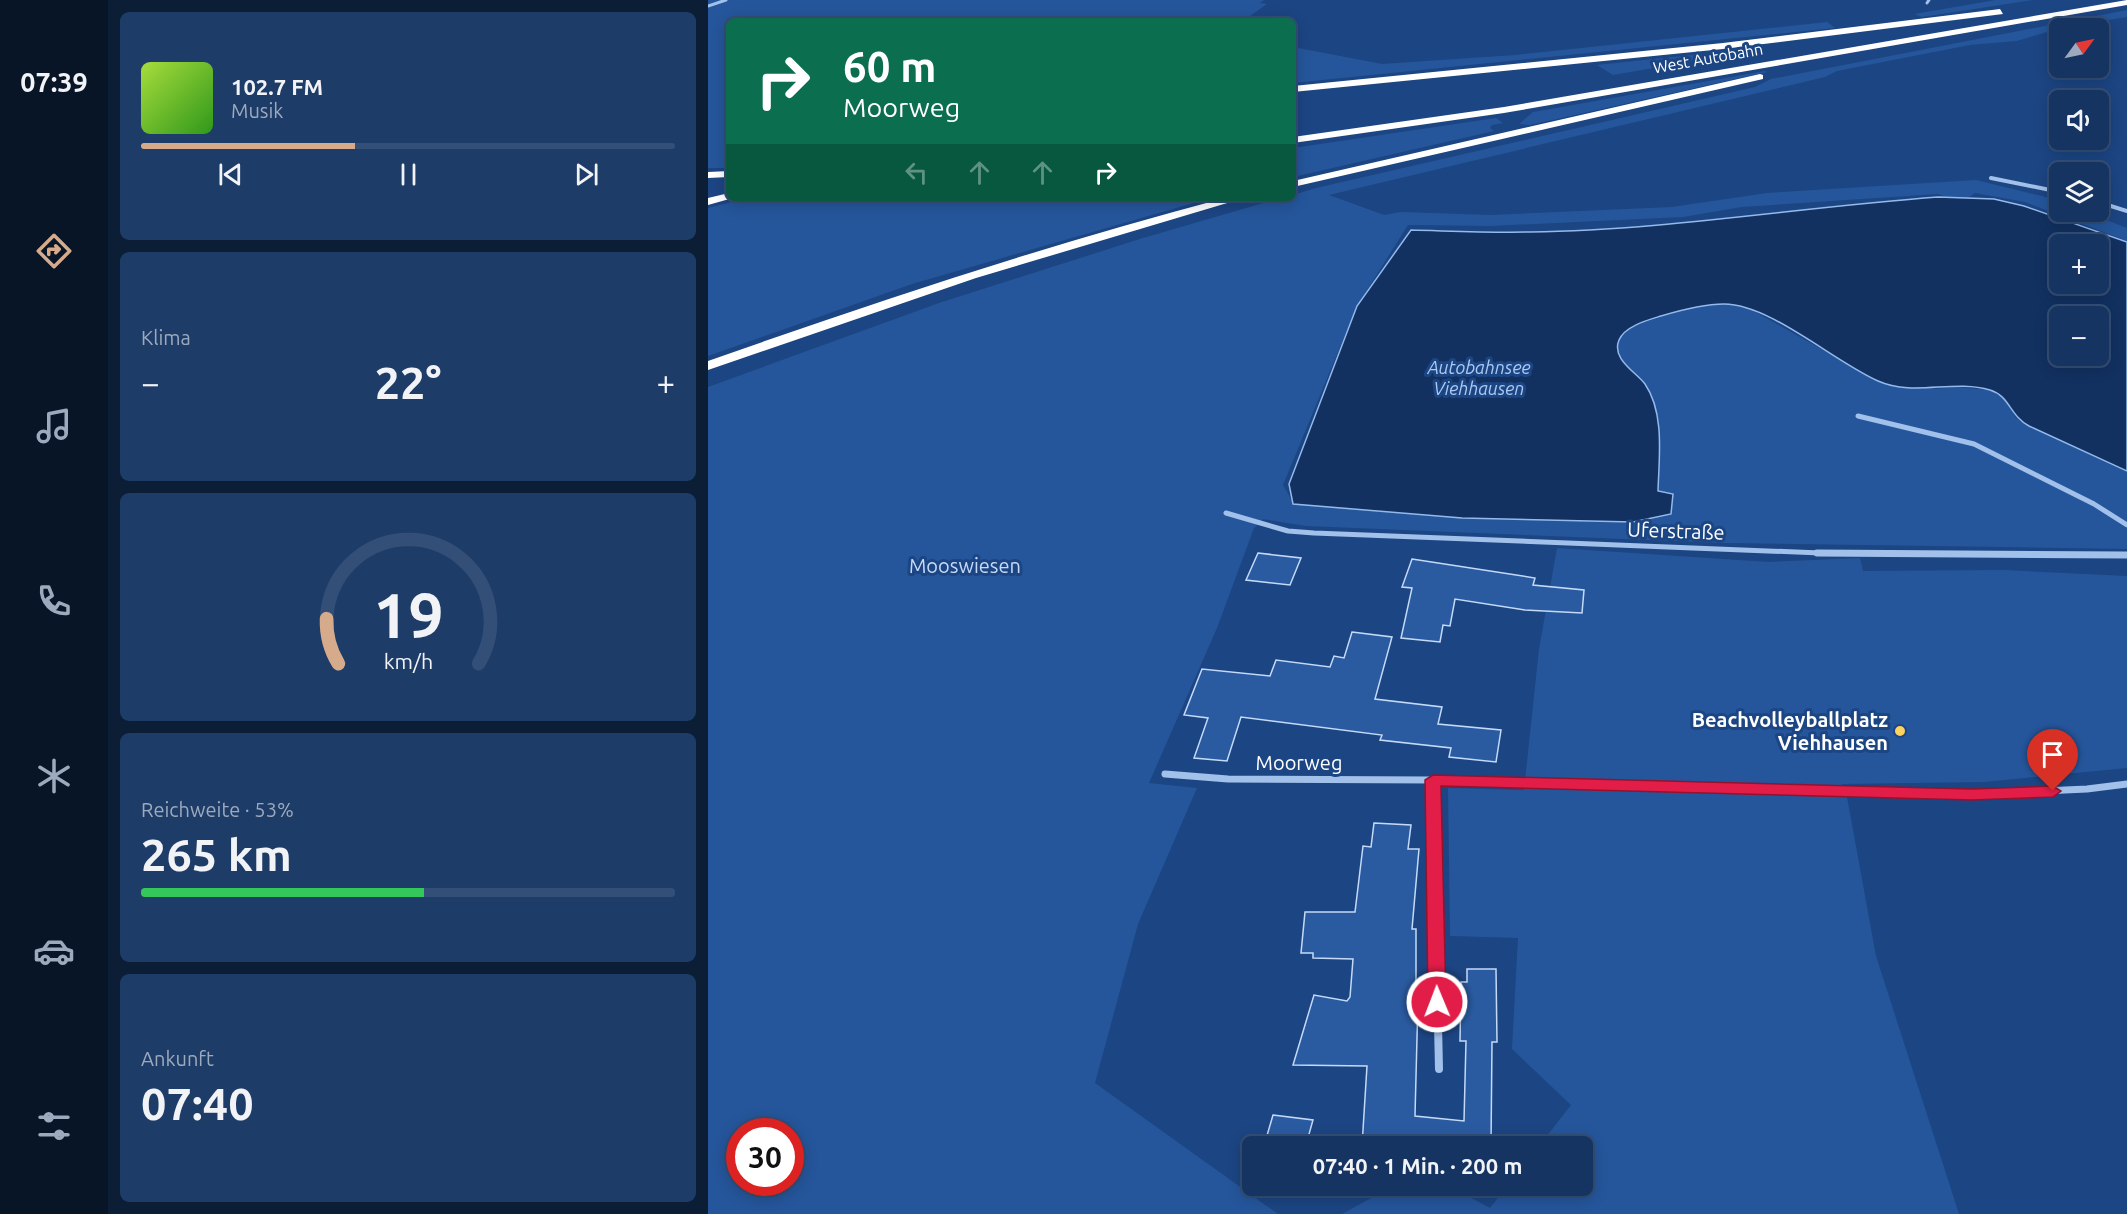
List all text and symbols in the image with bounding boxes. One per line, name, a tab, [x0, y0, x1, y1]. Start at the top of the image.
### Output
north arrow	[2049, 18, 2109, 78]
map controls	[2049, 18, 2109, 366]
street label: West Autobahn	[1652, 39, 1764, 77]
icon: right	[744, 42, 822, 120]
text: 60 m	[843, 43, 937, 90]
text: 07:39	[20, 67, 88, 97]
text: 102.7 FM	[231, 74, 323, 99]
button: sound	[2049, 90, 2109, 150]
text: Moorweg	[843, 92, 960, 122]
text: Musik	[231, 99, 283, 122]
icon: left	[900, 156, 933, 189]
icon: ahead	[963, 156, 996, 189]
icon: ahead	[1026, 156, 1059, 189]
icon: right	[1089, 156, 1122, 189]
icon: previous	[214, 158, 247, 191]
icon: pause	[392, 158, 425, 191]
icon: next	[570, 158, 603, 191]
button: layers	[2049, 162, 2109, 222]
icon: directions	[33, 230, 75, 272]
button: +	[2049, 234, 2109, 294]
button: −	[2049, 306, 2109, 366]
text: Klima	[141, 326, 191, 349]
text: 22°	[375, 357, 441, 408]
water label: Autobahnsee Viehhausen	[1426, 357, 1531, 398]
text: −	[141, 364, 160, 401]
text: +	[656, 364, 675, 401]
icon: music	[33, 405, 75, 447]
street label: Uferstraße	[1627, 517, 1725, 544]
park label: Mooswiesen	[909, 554, 1021, 577]
icon: phone	[33, 580, 75, 622]
text: 19	[373, 580, 443, 650]
text: km/h	[383, 649, 433, 673]
place label: Beachvolleyballplatz Viehhausen	[1692, 708, 1888, 754]
marker: Beachvolleyballplatz Viehhausen	[1893, 724, 1907, 738]
pin	[2027, 729, 2078, 791]
icon: arrive	[2036, 738, 2069, 771]
street label: Moorweg	[1256, 751, 1342, 774]
icon: climate	[33, 755, 75, 797]
text: Reichweite · 53%	[141, 798, 294, 821]
text: 265 km	[141, 829, 292, 880]
icon: car	[33, 930, 75, 972]
position arrow	[1405, 970, 1469, 1034]
text: Ankunft	[141, 1047, 214, 1070]
text: 07:40	[141, 1078, 254, 1129]
icon: filters	[33, 1105, 75, 1147]
speed limit sign: 30	[726, 1118, 804, 1196]
text: 07:40 · 1 Min. · 200 m	[1313, 1153, 1522, 1178]

